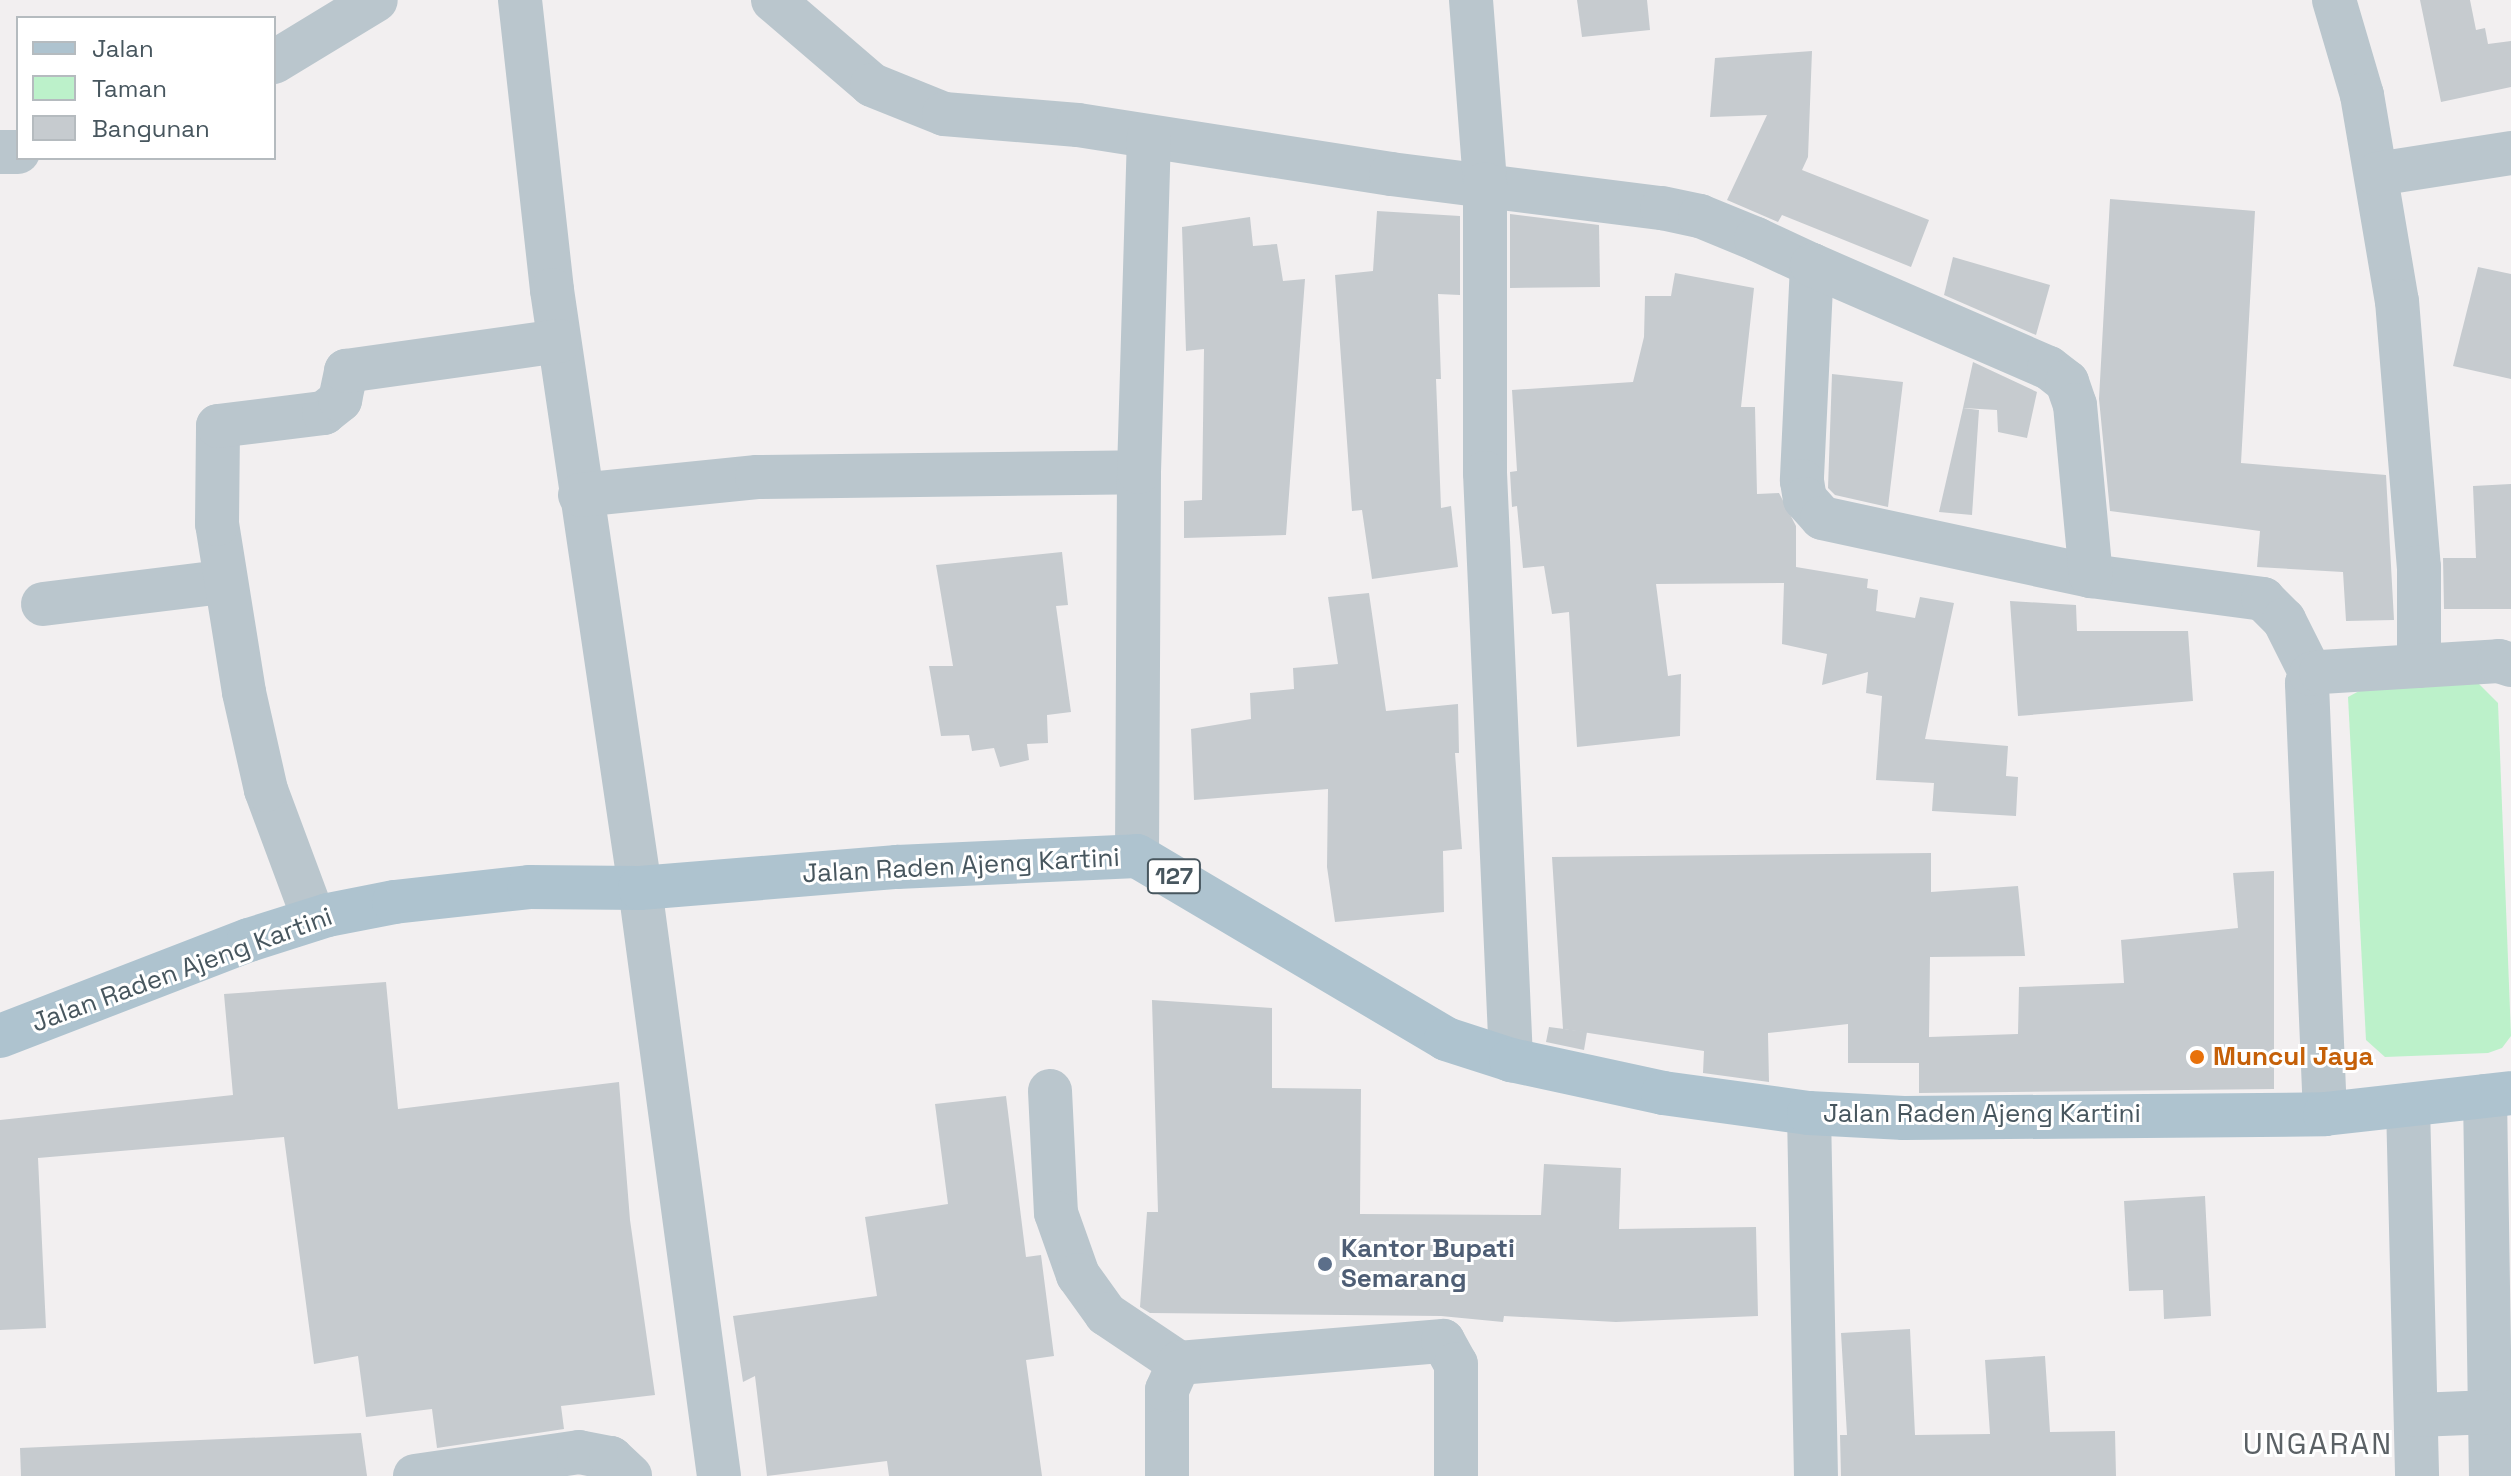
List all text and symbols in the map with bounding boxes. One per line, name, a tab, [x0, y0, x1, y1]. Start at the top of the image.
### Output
legend	[16, 16, 276, 160]
text: Jalan	[92, 33, 154, 64]
text: Taman	[92, 73, 167, 104]
text: Bangunan	[92, 113, 210, 144]
street label: Jalan Raden Ajeng Kartini	[801, 842, 1121, 890]
road number: 127	[1146, 856, 1202, 896]
street label: Jalan Raden Ajeng Kartini	[27, 901, 337, 1039]
place label: Muncul Jaya	[2213, 1041, 2373, 1073]
marker: Muncul Jaya	[2188, 1048, 2206, 1066]
street label: Jalan Raden Ajeng Kartini	[1823, 1098, 2141, 1130]
place label: Kantor Bupati Semarang	[1341, 1233, 1515, 1294]
marker: Kantor Bupati Semarang	[1316, 1255, 1334, 1273]
district label: UNGARAN	[2243, 1426, 2393, 1462]

